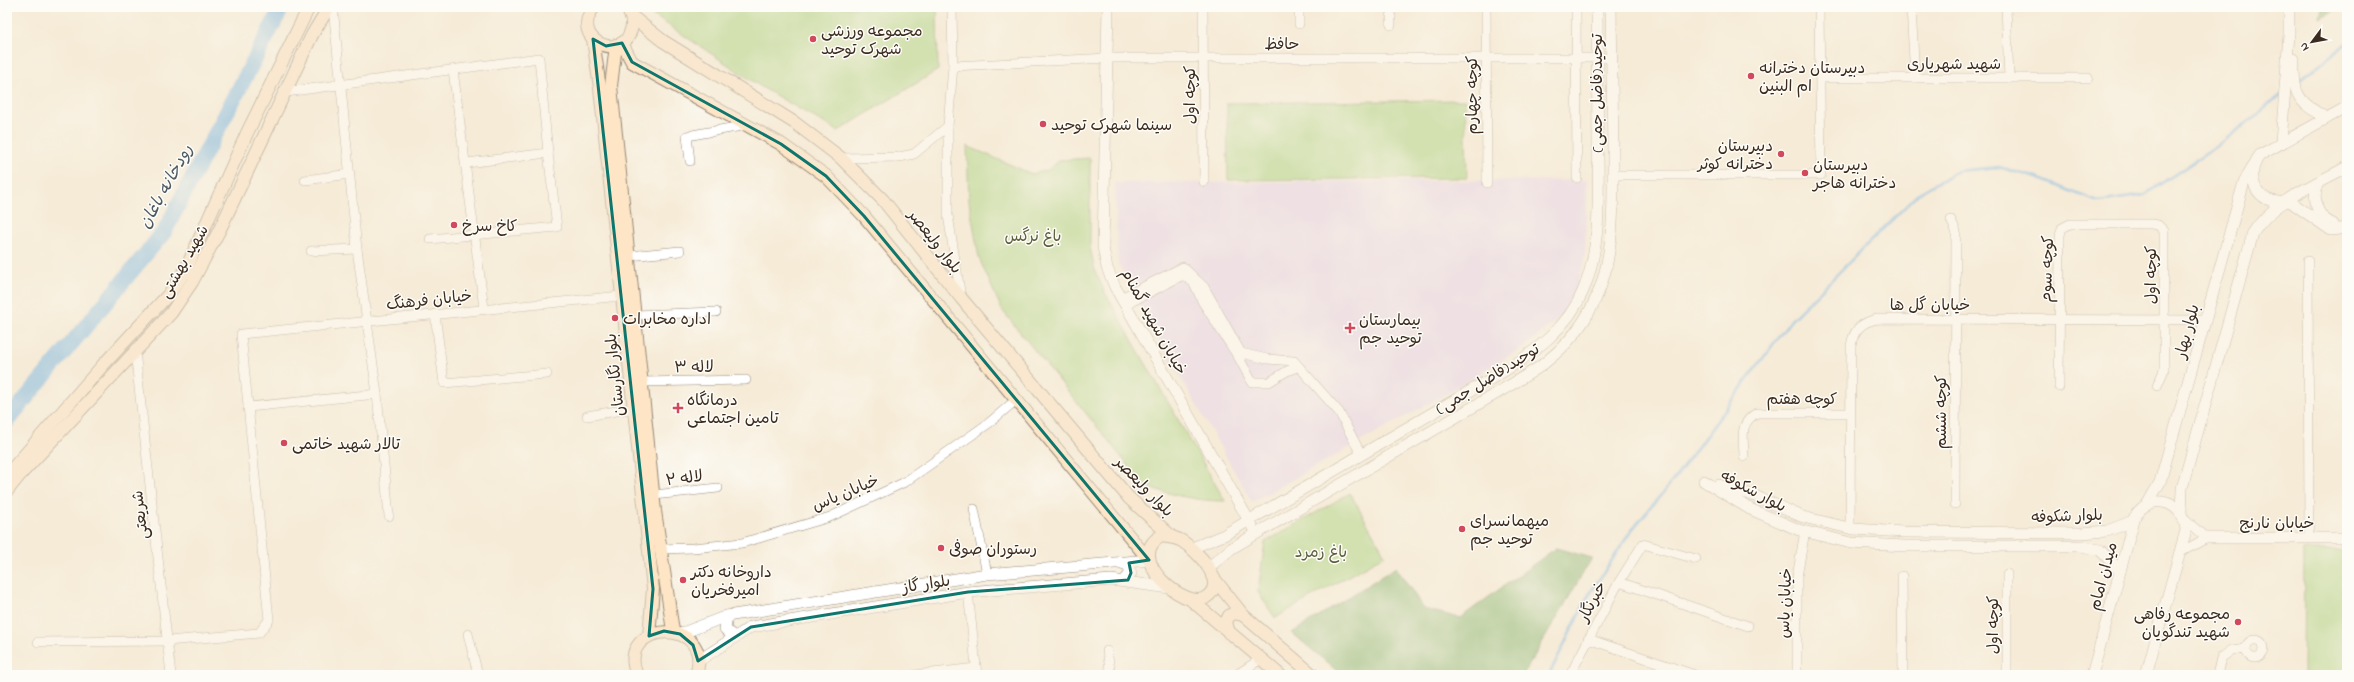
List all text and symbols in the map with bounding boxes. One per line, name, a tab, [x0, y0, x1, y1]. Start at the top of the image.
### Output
place label: مجموعه ورزشی شهرک توحید	[821, 20, 923, 62]
north arrow	[2292, 22, 2332, 62]
street label: حافظ	[1264, 33, 1300, 57]
street label: توحید(فاضل جمی)	[1586, 33, 1610, 153]
marker: مجموعه ورزشی شهرک توحید	[808, 34, 818, 44]
text: N	[2296, 39, 2313, 54]
street label: شهید شهریاری	[1907, 53, 2001, 77]
street label: کوچه چهارم	[1461, 55, 1485, 134]
place label: دبیرستان دخترانه ام البنین	[1759, 57, 1865, 99]
street label: کوچه اول	[1179, 66, 1203, 124]
marker: دبیرستان دخترانه ام البنین	[1746, 71, 1756, 81]
place label: سینما شهرک توحید	[1051, 114, 1172, 138]
marker: سینما شهرک توحید	[1038, 119, 1048, 129]
place label: دبیرستان دخترانه کوثر	[1696, 135, 1773, 177]
water label: رودخانه باغان	[133, 140, 200, 233]
marker: دبیرستان دخترانه کوثر	[1776, 149, 1786, 159]
place label: دبیرستان دخترانه هاجر	[1811, 154, 1896, 196]
marker: دبیرستان دخترانه هاجر	[1800, 168, 1810, 178]
street label: بلوار ولیعصر	[900, 203, 967, 280]
place label: کاخ سرخ	[462, 215, 518, 239]
marker: کاخ سرخ	[449, 220, 459, 230]
street label: شهید بهشتی	[154, 221, 216, 303]
park label: باغ نرگس	[1004, 225, 1062, 249]
street label: کوچه سوم	[2035, 235, 2061, 303]
street label: کوچه اول	[2140, 246, 2164, 304]
street label: خیابان شهید گمنام	[1114, 264, 1193, 380]
street label: خیابان فرهنگ	[385, 285, 473, 317]
street label: خیابان گل ها	[1890, 294, 1970, 318]
street label: بلوار بهار	[2169, 302, 2207, 363]
place label: اداره مخابرات	[623, 308, 711, 332]
place label: بیمارستان توحید جم	[1359, 309, 1422, 351]
marker: اداره مخابرات	[610, 313, 620, 323]
marker: بیمارستان توحید جم	[1344, 322, 1356, 334]
street label: بلوار نگارستان	[600, 332, 632, 418]
street label: توحید(فاضل جمی)	[1431, 338, 1545, 421]
street label: لاله ۳	[674, 356, 714, 380]
street label: کوچه ششم	[1930, 375, 1954, 449]
street label: کوچه هفتم	[1767, 388, 1838, 412]
place label: درمانگاه تامین اجتماعی	[687, 389, 779, 431]
marker: درمانگاه تامین اجتماعی	[672, 402, 684, 414]
place label: تالار شهید خاتمی	[292, 433, 401, 457]
marker: تالار شهید خاتمی	[279, 438, 289, 448]
street label: بلوار ولیعصر	[1107, 450, 1179, 523]
street label: بلوار شکوفه	[1716, 464, 1790, 519]
street label: لاله ۲	[664, 465, 704, 493]
street label: خیابان یاس	[809, 469, 883, 519]
street label: شریعتی	[126, 489, 156, 541]
street label: بلوار شکوفه	[2031, 504, 2103, 530]
place label: میهمانسرای توحید جم	[1470, 510, 1549, 552]
street label: خیابان نارنج	[2240, 512, 2314, 536]
marker: میهمانسرای توحید جم	[1457, 524, 1467, 534]
place label: رستوران صوفی	[949, 538, 1037, 562]
street label: میدان امام	[2083, 540, 2125, 613]
park label: باغ زمرد	[1295, 541, 1347, 565]
marker: رستوران صوفی	[936, 543, 946, 553]
place label: داروخانه دکتر امیرفخریان	[689, 561, 772, 603]
street label: خیابان یاس	[1773, 567, 1799, 639]
street label: بلوار گاز	[899, 569, 952, 601]
marker: داروخانه دکتر امیرفخریان	[678, 575, 688, 585]
street label: خبرنگار	[1572, 577, 1613, 627]
street label: کوچه اول	[1982, 596, 2006, 654]
place label: مجموعه رفاهی شهید تندگویان	[2134, 603, 2230, 645]
marker: مجموعه رفاهی شهید تندگویان	[2233, 617, 2243, 627]

